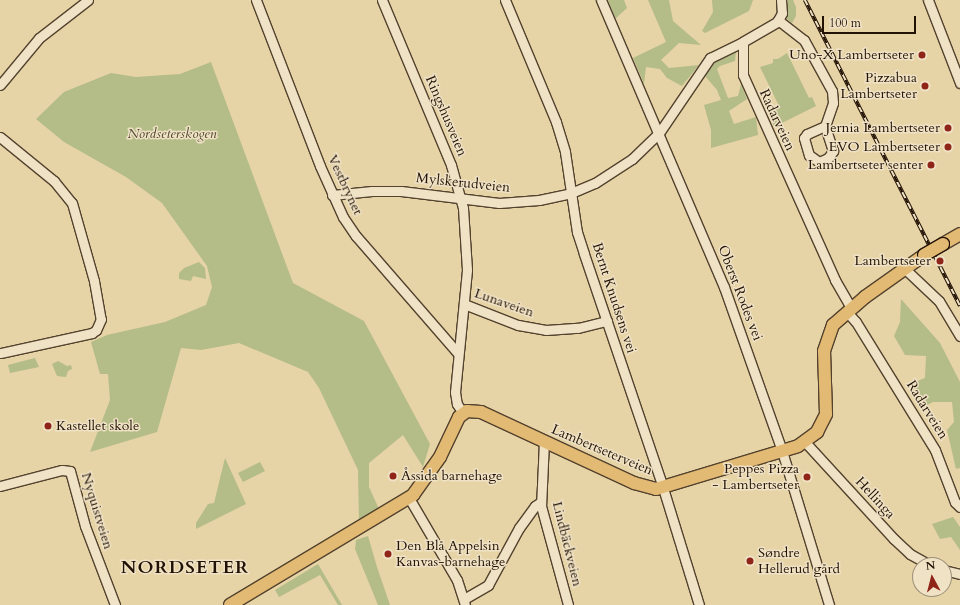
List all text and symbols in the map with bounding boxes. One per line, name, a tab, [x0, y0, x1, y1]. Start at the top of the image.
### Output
scale bar	[824, 8, 918, 34]
text: 100 m	[829, 15, 861, 31]
place label: Uno-X Lambertseter	[789, 47, 914, 63]
marker: Uno-X Lambertseter	[917, 50, 927, 60]
place label: Pizzabua Lambertseter	[840, 70, 917, 102]
street label: Ringshusveien	[421, 73, 471, 159]
marker: Pizzabua Lambertseter	[920, 81, 930, 91]
street label: Radarveien	[755, 87, 799, 153]
place label: Jernia Lambertseter	[825, 120, 940, 136]
marker: Jernia Lambertseter	[943, 123, 953, 133]
park label: Nordseterskogen	[128, 126, 216, 142]
place label: EVO Lambertseter	[829, 139, 940, 155]
marker: EVO Lambertseter	[943, 142, 953, 152]
street label: Vestbrynet	[324, 152, 366, 218]
place label: Lambertseter senter	[808, 157, 923, 173]
marker: Lambertseter senter	[926, 160, 936, 170]
street label: Mylskerudveien	[415, 170, 511, 196]
street label: Bernt Knudsens vei	[588, 241, 640, 355]
street label: Oberst Rodes vei	[714, 243, 766, 343]
place label: Lambertseter	[854, 253, 931, 269]
marker: Lambertseter	[934, 255, 946, 267]
street label: Lunaveien	[472, 285, 536, 321]
street label: Radarveien	[902, 378, 952, 442]
place label: Kastellet skole	[56, 418, 139, 434]
marker: Kastellet skole	[43, 421, 53, 431]
street label: Lambertseterveien	[549, 421, 655, 479]
place label: Peppes Pizza - Lambertseter	[712, 461, 799, 494]
place label: Åssida barnehage	[401, 468, 502, 484]
street label: Nyquistveien	[77, 471, 117, 551]
marker: Åssida barnehage	[388, 471, 398, 481]
marker: Peppes Pizza - Lambertseter	[802, 472, 812, 482]
street label: Hellinga	[851, 474, 899, 522]
street label: Lindbäckveien	[548, 500, 586, 588]
place label: Den Blå Appelsin Kanvas-barnehage	[396, 538, 505, 570]
place label: Søndre Hellerud gård	[758, 545, 840, 578]
marker: Den Blå Appelsin Kanvas-barnehage	[383, 549, 393, 559]
marker: Søndre Hellerud gård	[745, 556, 755, 566]
district label: NORDSETER	[121, 557, 249, 579]
north arrow	[912, 557, 952, 597]
text: N	[925, 558, 936, 574]

